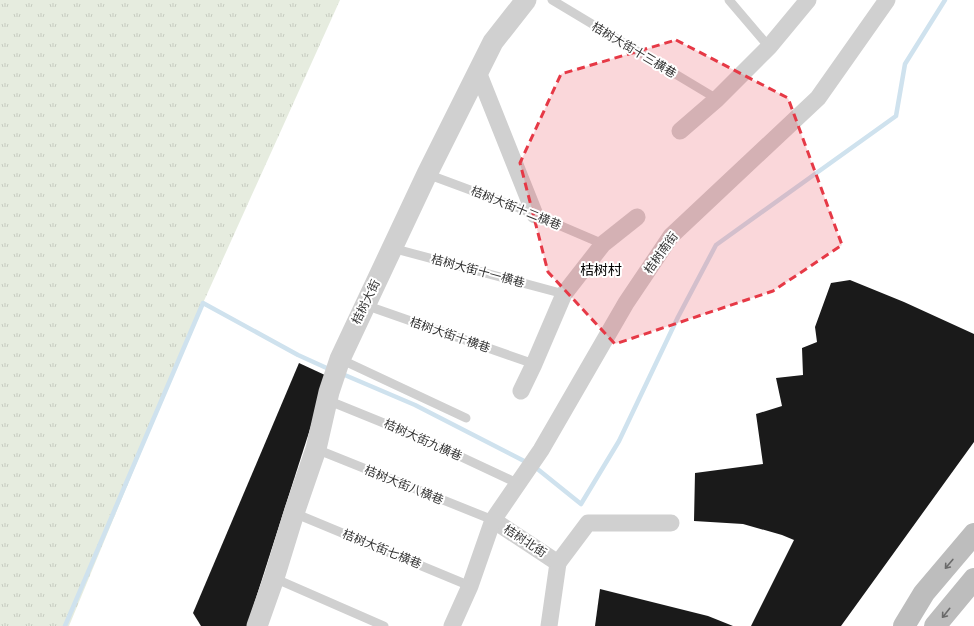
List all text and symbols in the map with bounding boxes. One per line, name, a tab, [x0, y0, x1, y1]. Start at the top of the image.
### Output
street label: 桔树大街十三横巷	[589, 19, 679, 81]
street label: 桔树大街十二横巷	[469, 184, 563, 232]
street label: 桔树南街	[641, 229, 681, 277]
street label: 桔树大街十一横巷	[430, 252, 526, 290]
district label: 桔树村	[580, 262, 622, 279]
street label: 桔树大街	[349, 277, 383, 327]
street label: 桔树大街十横巷	[408, 315, 492, 355]
street label: 桔树大街九横巷	[382, 417, 464, 463]
street label: 桔树大街八横巷	[362, 463, 446, 507]
street label: 桔树北街	[501, 522, 549, 560]
street label: 桔树大街七横巷	[340, 527, 424, 571]
one-way arrow	[944, 559, 953, 570]
one-way arrow	[941, 608, 950, 619]

